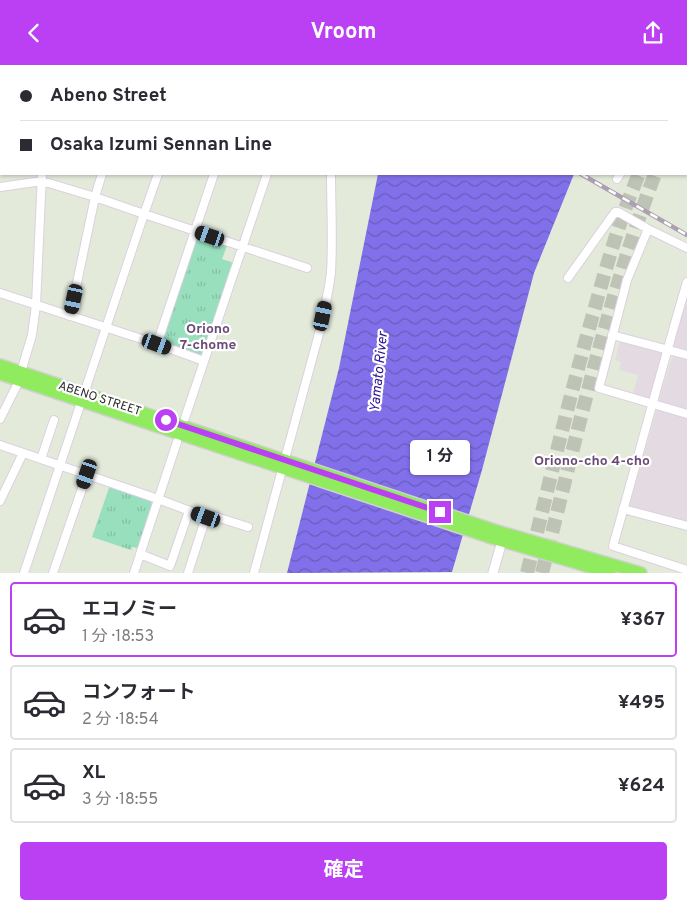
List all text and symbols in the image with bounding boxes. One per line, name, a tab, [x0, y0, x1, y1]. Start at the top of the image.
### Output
icon: back	[20, 19, 48, 47]
text: Vroom	[310, 19, 377, 46]
icon: share	[639, 19, 667, 47]
text: Abeno Street	[50, 84, 167, 108]
text: Osaka Izumi Sennan Line	[50, 133, 272, 157]
car	[193, 224, 226, 248]
car	[63, 283, 84, 315]
car	[312, 300, 333, 332]
district label: Oriono 7-chome	[180, 321, 236, 354]
water label: Yamato River	[367, 330, 392, 413]
car	[140, 332, 173, 356]
street label: ABENO STREET	[56, 378, 143, 420]
route start	[155, 409, 177, 431]
callout: 1 分	[410, 439, 470, 475]
text: 1 分	[427, 447, 453, 467]
district label: Oriono-cho 4-cho	[534, 453, 650, 470]
car	[75, 457, 98, 491]
route end	[429, 501, 451, 523]
car	[189, 505, 222, 529]
icon: car	[22, 597, 67, 642]
text: エコノミー	[82, 598, 177, 622]
text: ¥367	[620, 608, 665, 632]
text: 1 分 · 18:53	[82, 627, 154, 647]
icon: car	[22, 680, 67, 725]
text: コンフォート	[82, 681, 195, 705]
text: ¥495	[618, 691, 665, 715]
text: 2 分 · 18:54	[82, 710, 159, 730]
text: XL	[82, 761, 105, 785]
icon: car	[22, 763, 67, 808]
text: ¥624	[618, 774, 665, 798]
text: 3 分 · 18:55	[82, 790, 158, 810]
button: 確定	[20, 842, 667, 900]

